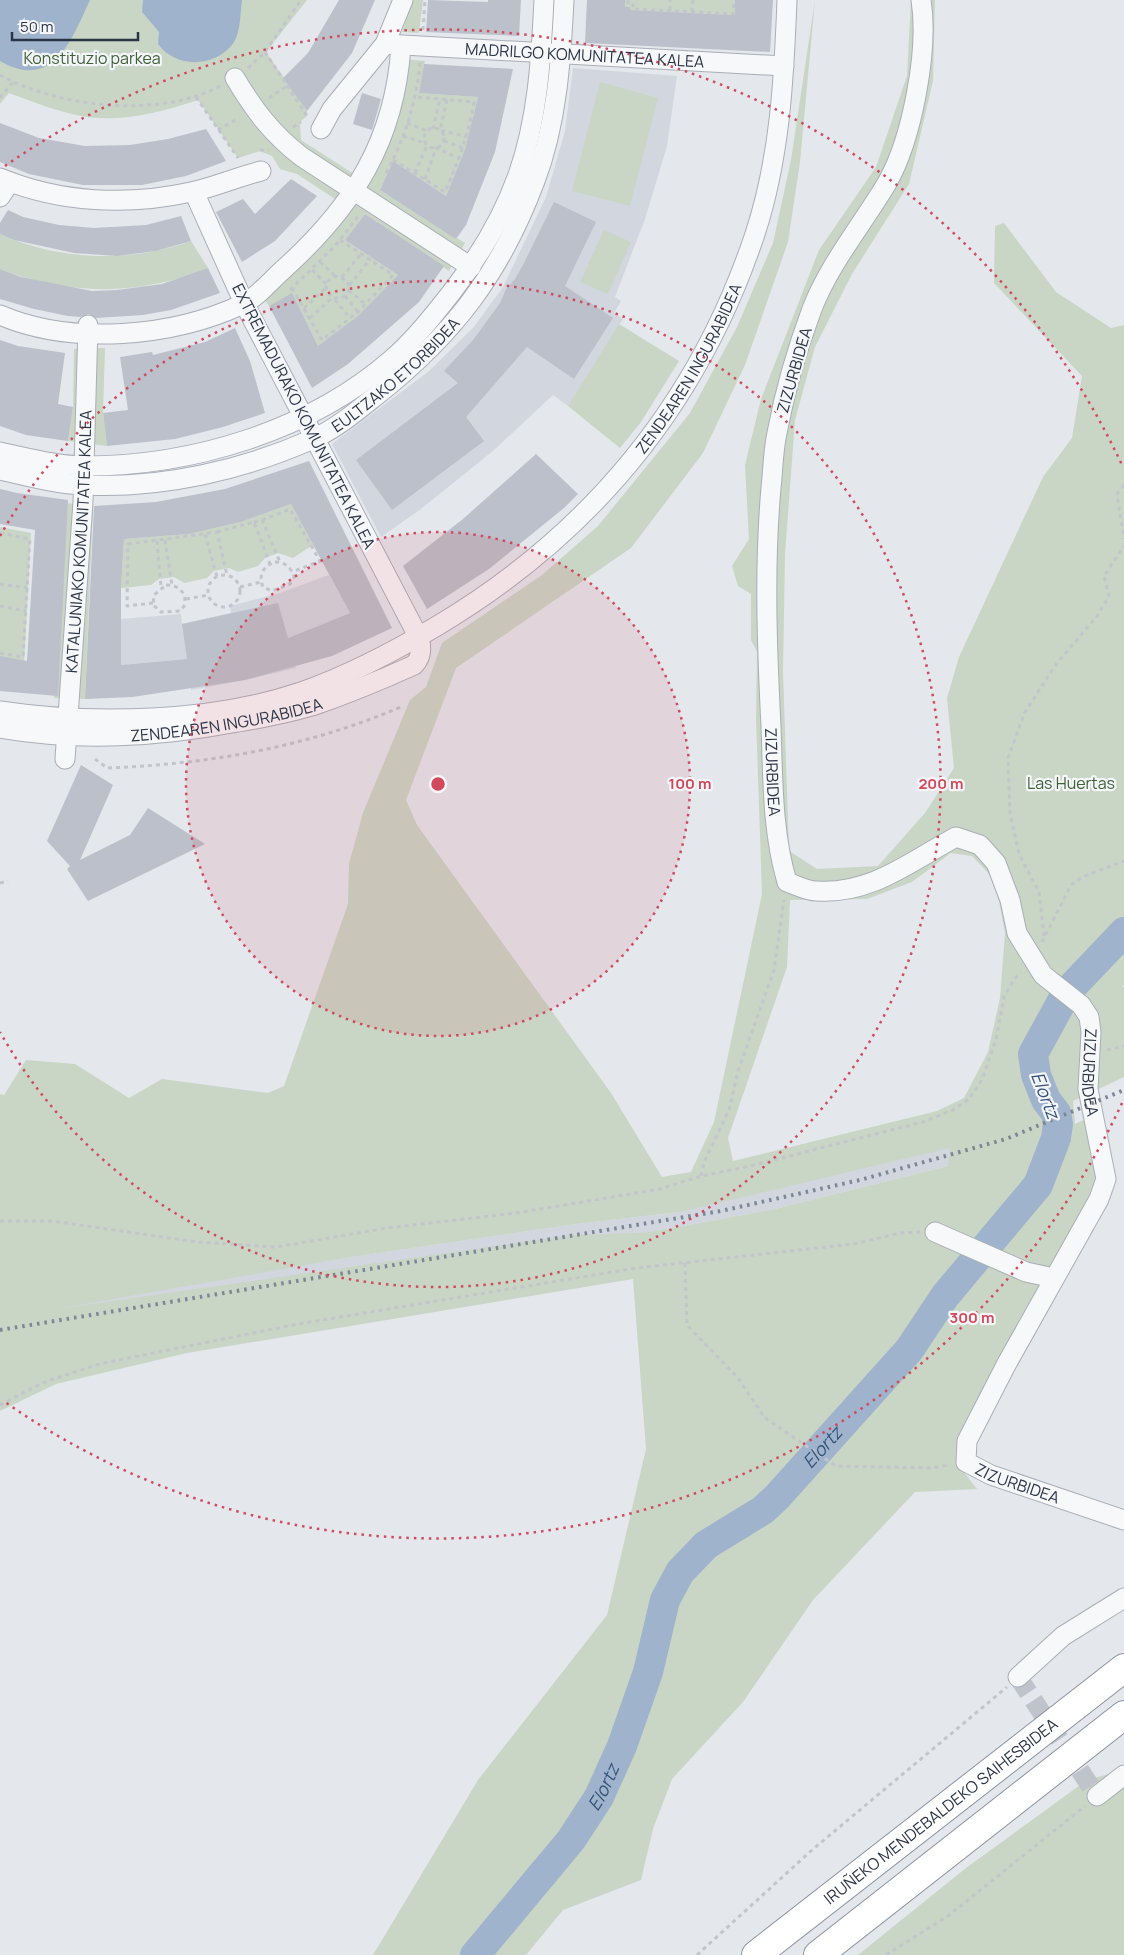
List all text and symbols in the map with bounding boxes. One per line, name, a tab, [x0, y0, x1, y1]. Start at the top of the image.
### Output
scale bar	[12, 10, 139, 42]
text: 50 m	[20, 16, 54, 37]
street label: MADRILGO KOMUNITATEA KALEA	[464, 37, 705, 73]
park label: Konstituzio parkea	[23, 47, 161, 69]
street label: EXTREMADURAKO KOMUNITATEA KALEA	[227, 280, 381, 552]
street label: ZENDEAREN INGURABIDEA	[630, 280, 747, 458]
street label: EULTZAKO ETORBIDEA	[327, 313, 464, 437]
street label: ZIZURBIDEA	[771, 325, 817, 415]
street label: KATALUNIAKO KOMUNITATEA KALEA	[60, 410, 97, 674]
street label: ZENDEAREN INGURABIDEA	[130, 692, 325, 746]
street label: ZIZURBIDEA	[760, 727, 786, 817]
park label: Las Huertas	[1027, 772, 1115, 794]
text: 100 m	[669, 773, 711, 794]
text: 200 m	[918, 773, 964, 794]
centre of rings	[429, 775, 447, 793]
street label: ZIZURBIDEA	[1077, 1028, 1104, 1118]
water label: Elortz	[1026, 1068, 1067, 1124]
text: 300 m	[950, 1307, 994, 1328]
water label: Elortz	[797, 1419, 849, 1473]
street label: ZIZURBIDEA	[971, 1458, 1063, 1508]
street label: IRUÑEKO MENDEBALDEKO SAIHESBIDEA	[819, 1713, 1062, 1909]
water label: Elortz	[582, 1758, 625, 1815]

